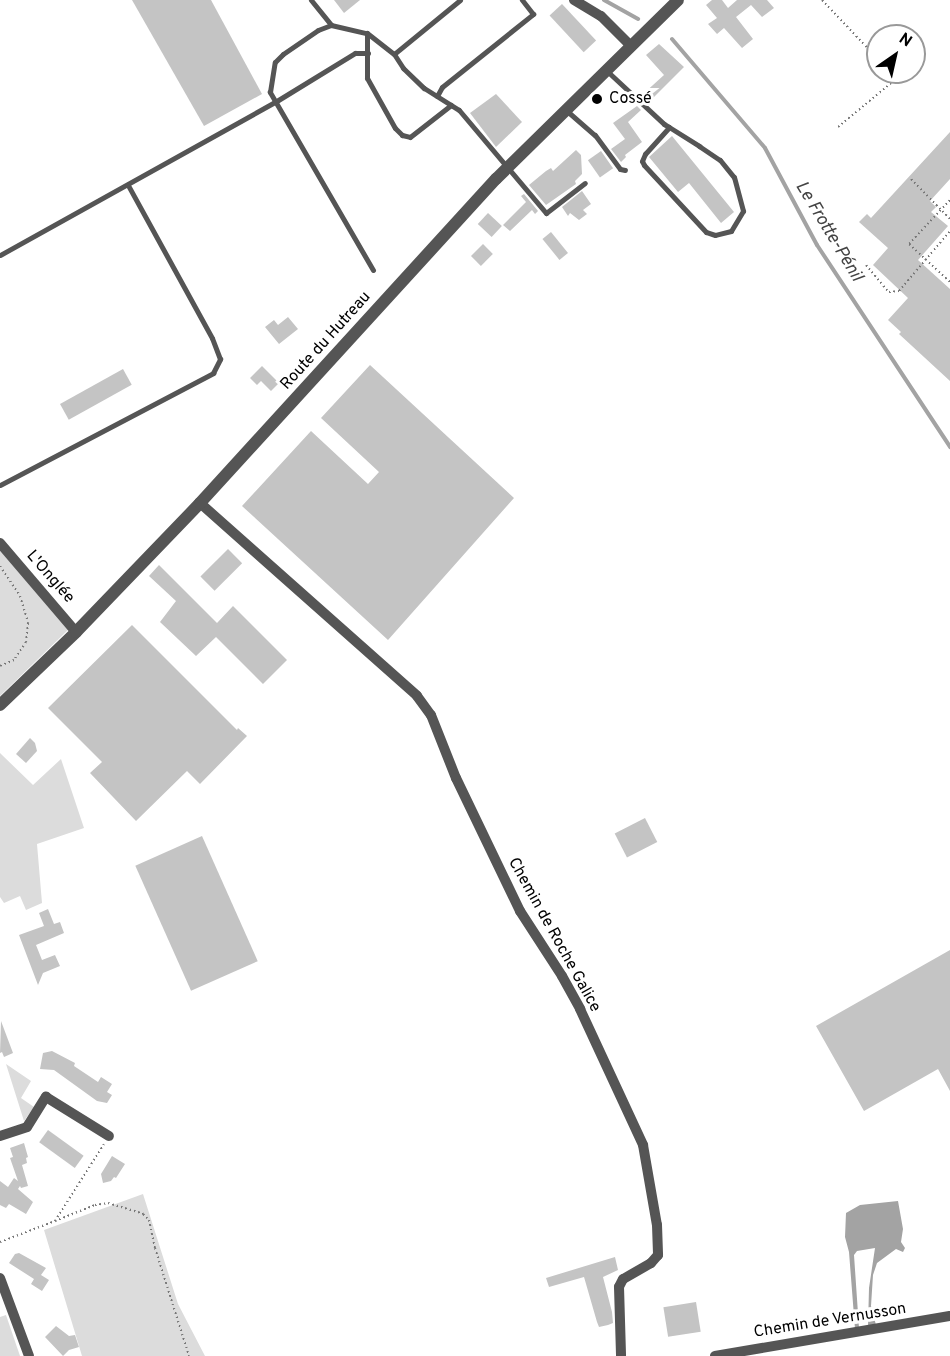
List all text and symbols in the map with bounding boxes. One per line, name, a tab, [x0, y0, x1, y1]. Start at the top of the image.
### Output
north arrow	[866, 24, 926, 84]
text: N	[895, 29, 915, 52]
place label: Cossé	[609, 89, 652, 109]
marker: Cossé	[590, 92, 604, 106]
water label: Le Frotte-Pénil	[790, 178, 866, 286]
street label: Route du Hutreau	[277, 288, 375, 394]
street label: L'Onglée	[22, 547, 78, 607]
street label: Chemin de Roche Galice	[504, 854, 604, 1016]
street label: Chemin de Vernusson	[752, 1299, 908, 1343]

